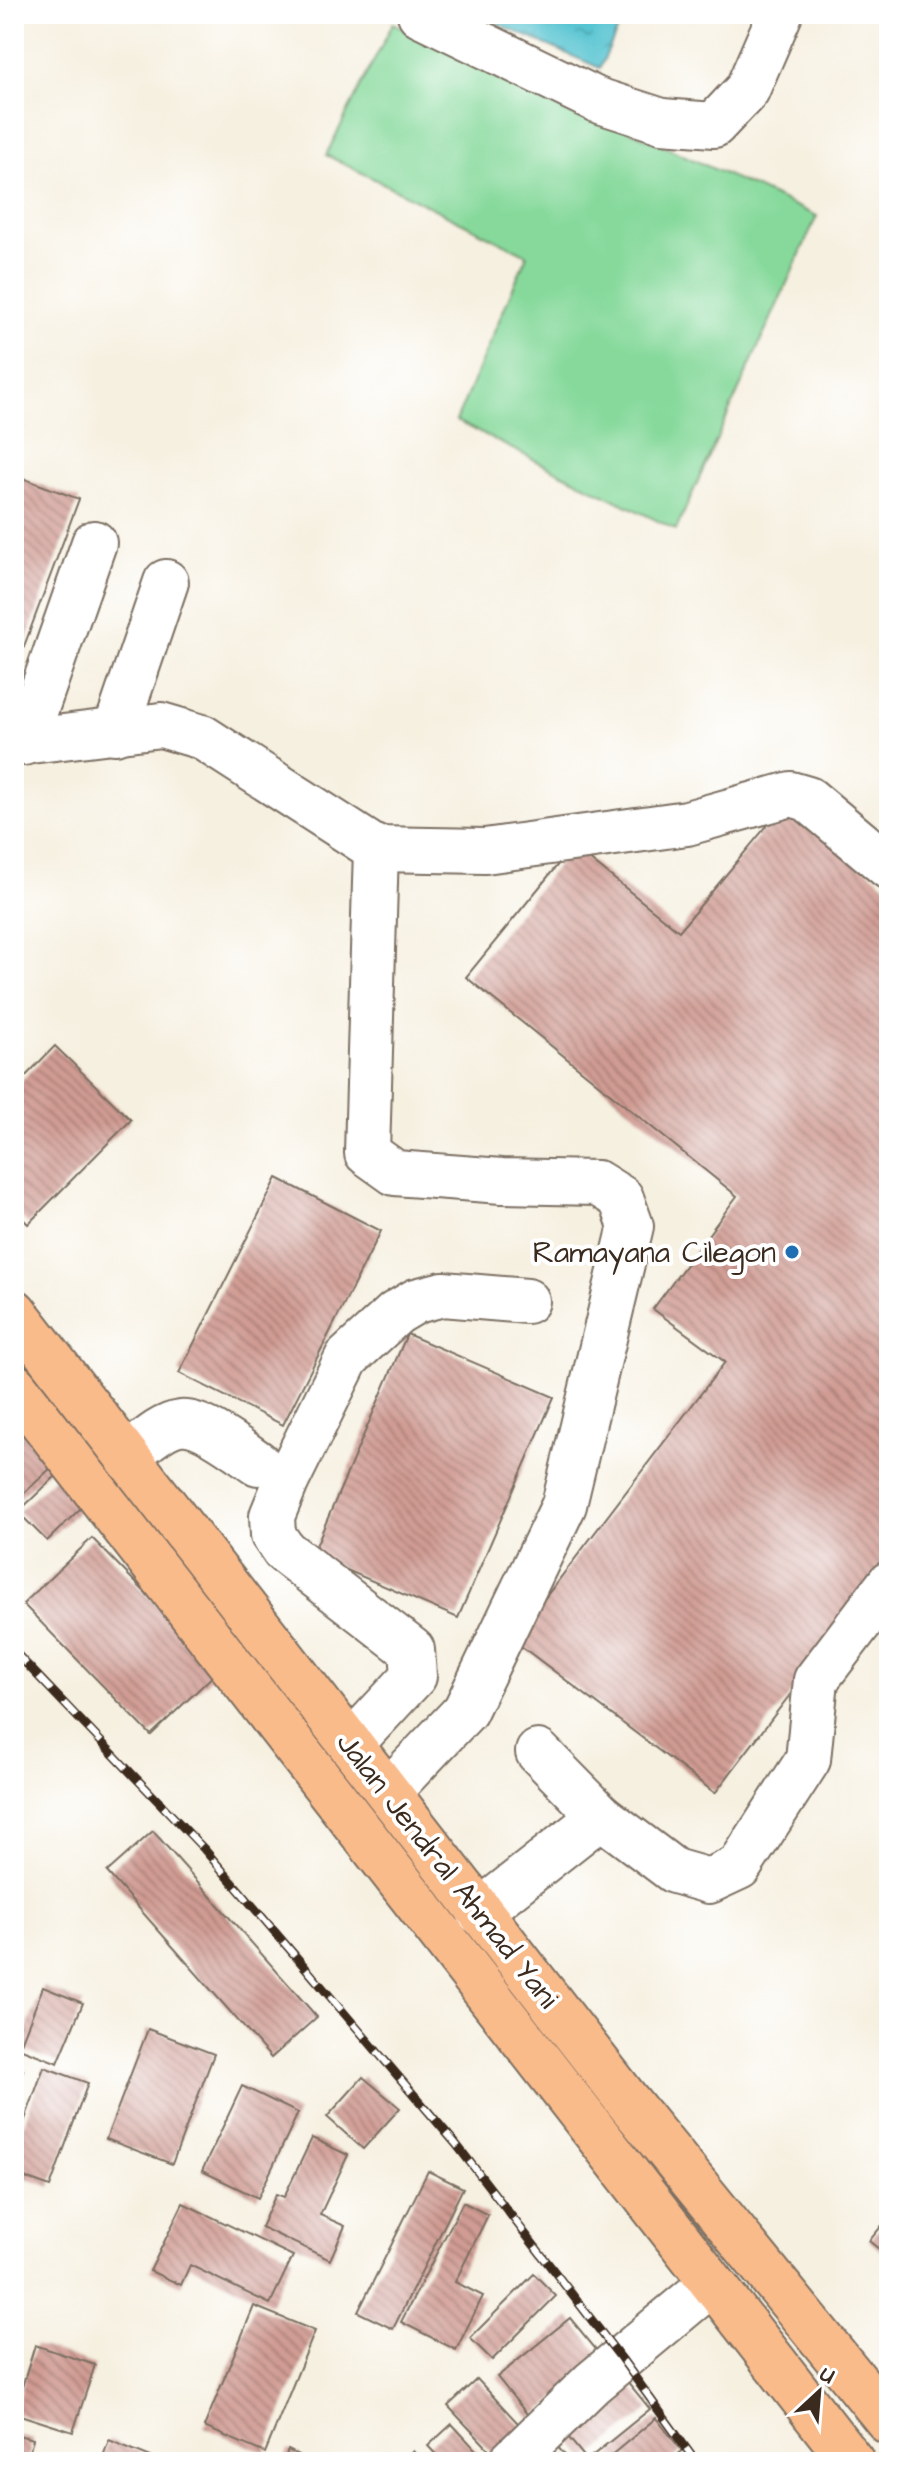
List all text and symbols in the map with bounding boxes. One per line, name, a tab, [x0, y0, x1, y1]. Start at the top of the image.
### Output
place label: Ramayana Cilegon	[533, 1232, 776, 1275]
marker: Ramayana Cilegon	[783, 1243, 801, 1261]
street label: Jalan Jendral Ahmad Yani	[326, 1724, 569, 2018]
north arrow	[779, 2352, 859, 2432]
text: U	[815, 2359, 839, 2392]

